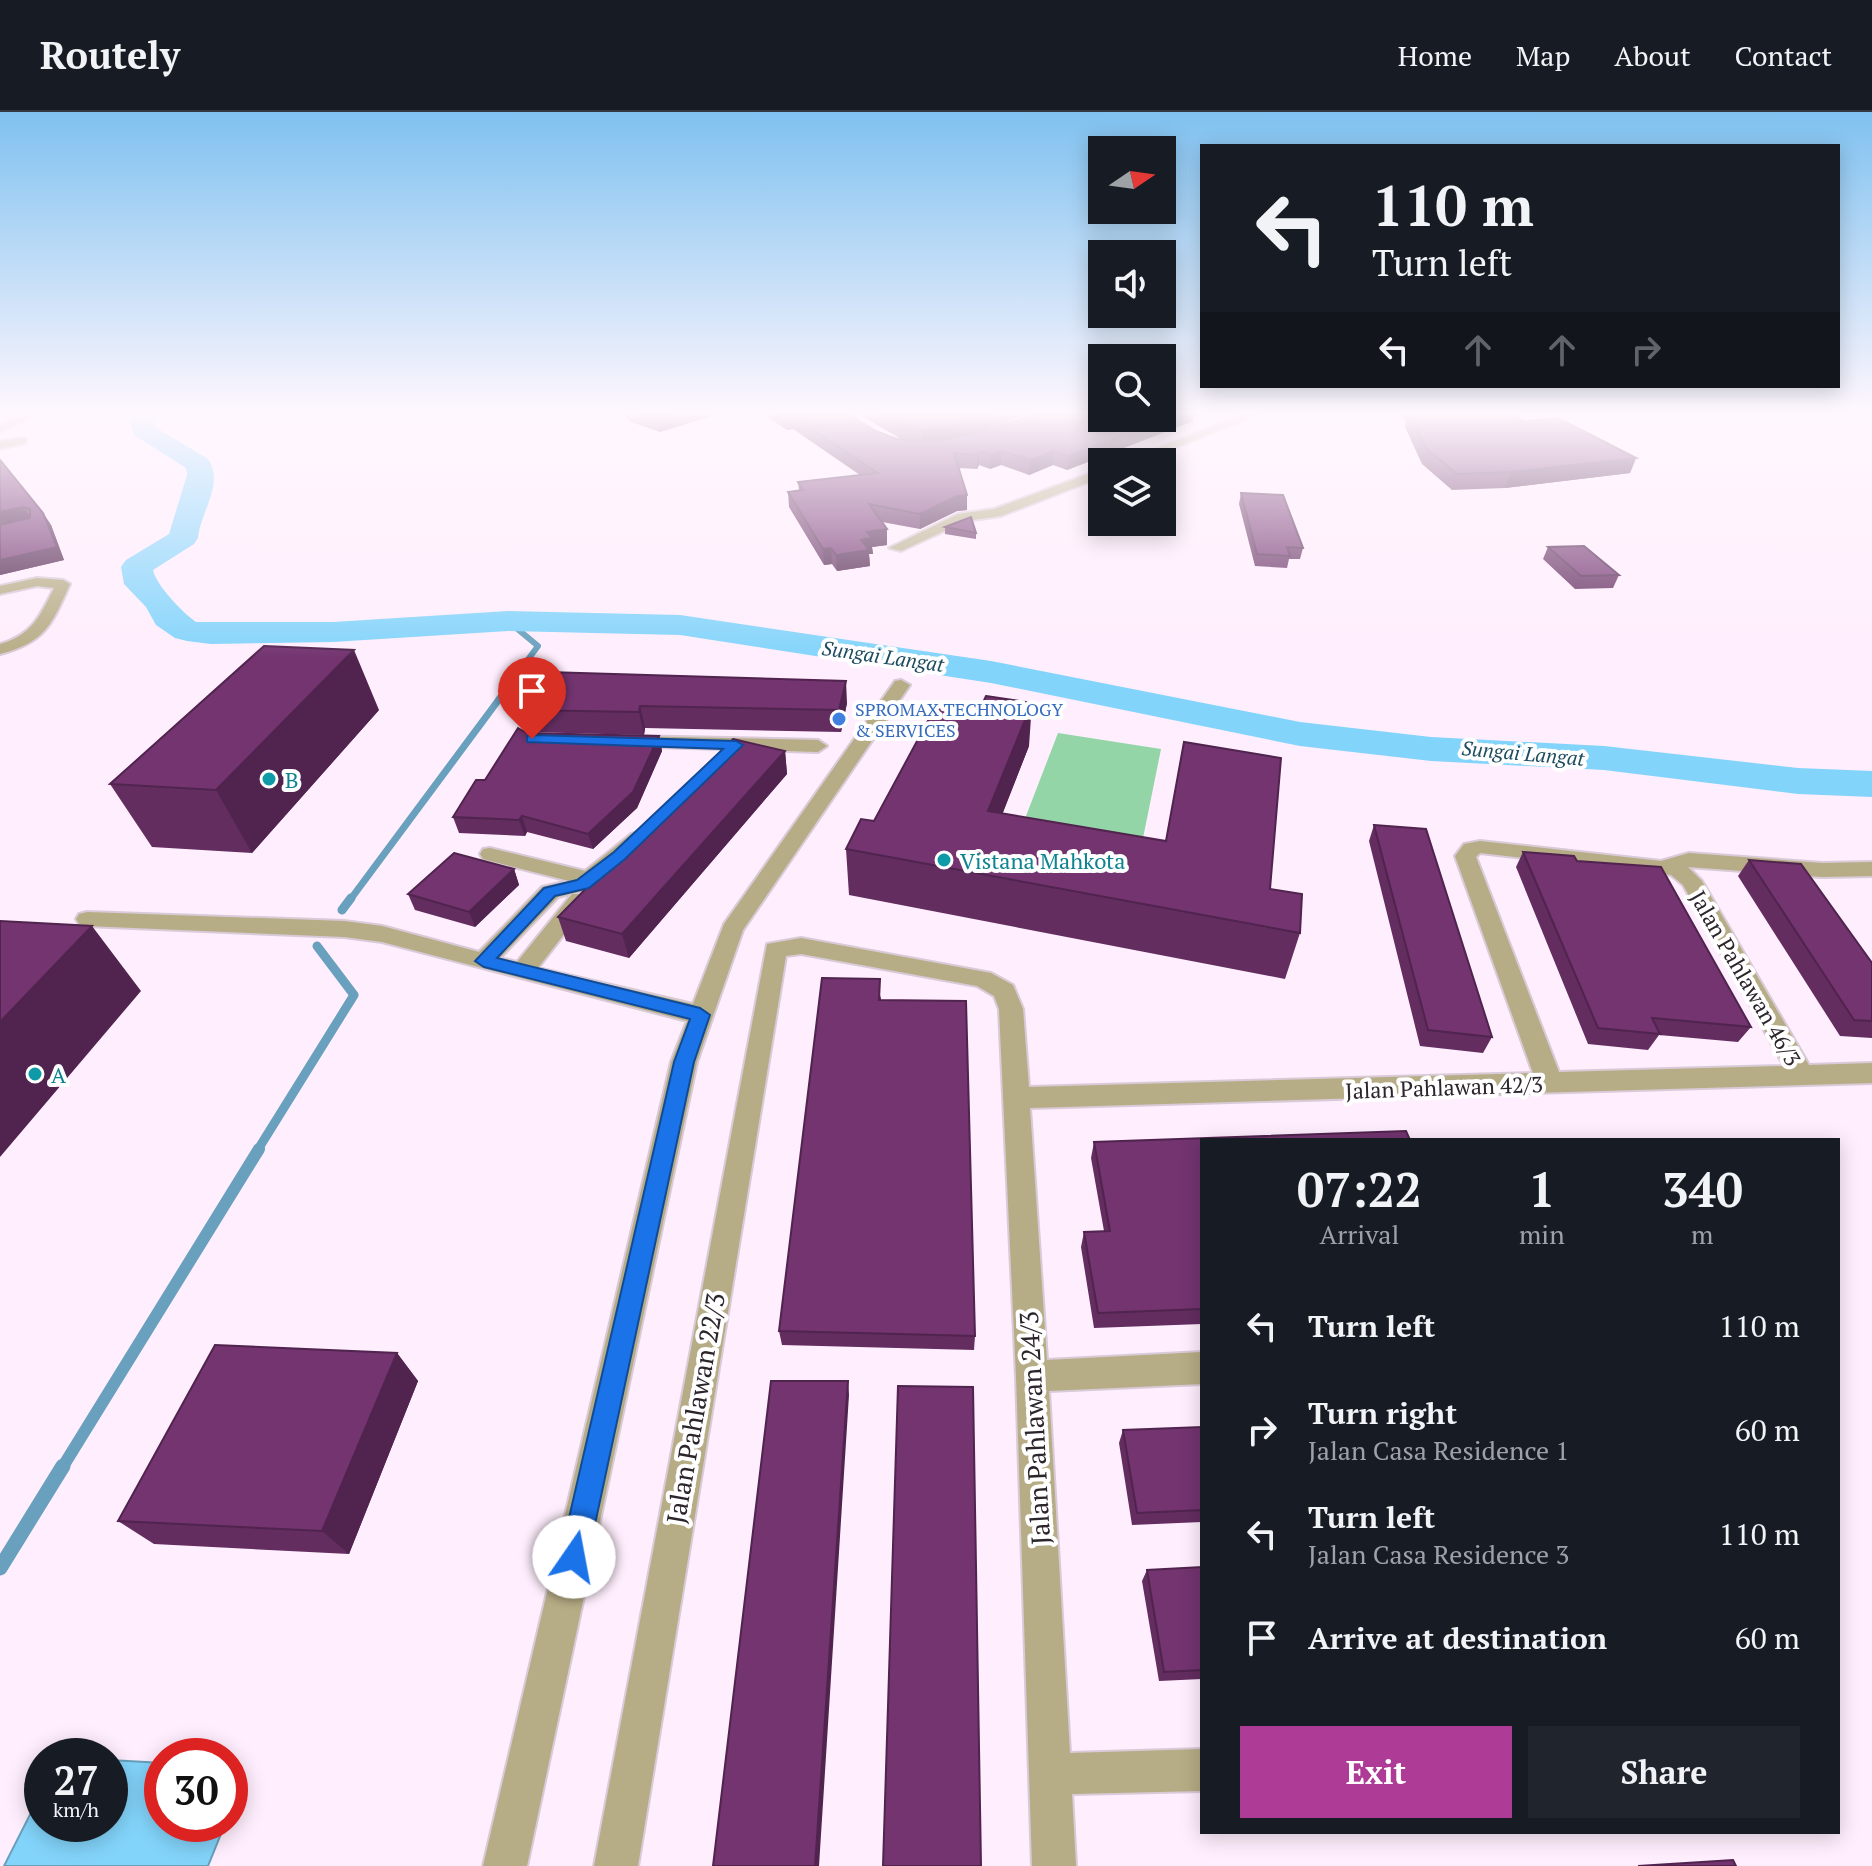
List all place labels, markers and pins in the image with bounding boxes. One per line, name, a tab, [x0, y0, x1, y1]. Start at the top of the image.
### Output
pin	[498, 657, 566, 739]
place label: SPROMAX TECHNOLOGY & SERVICES	[855, 697, 1063, 742]
marker: SPROMAX TECHNOLOGY & SERVICES	[830, 710, 848, 728]
place label: B	[285, 765, 299, 794]
marker: B	[260, 770, 278, 788]
place label: Vistana Mahkota	[960, 846, 1125, 875]
marker: Vistana Mahkota	[935, 851, 953, 869]
place label: A	[51, 1060, 67, 1089]
marker: A	[26, 1065, 44, 1083]

